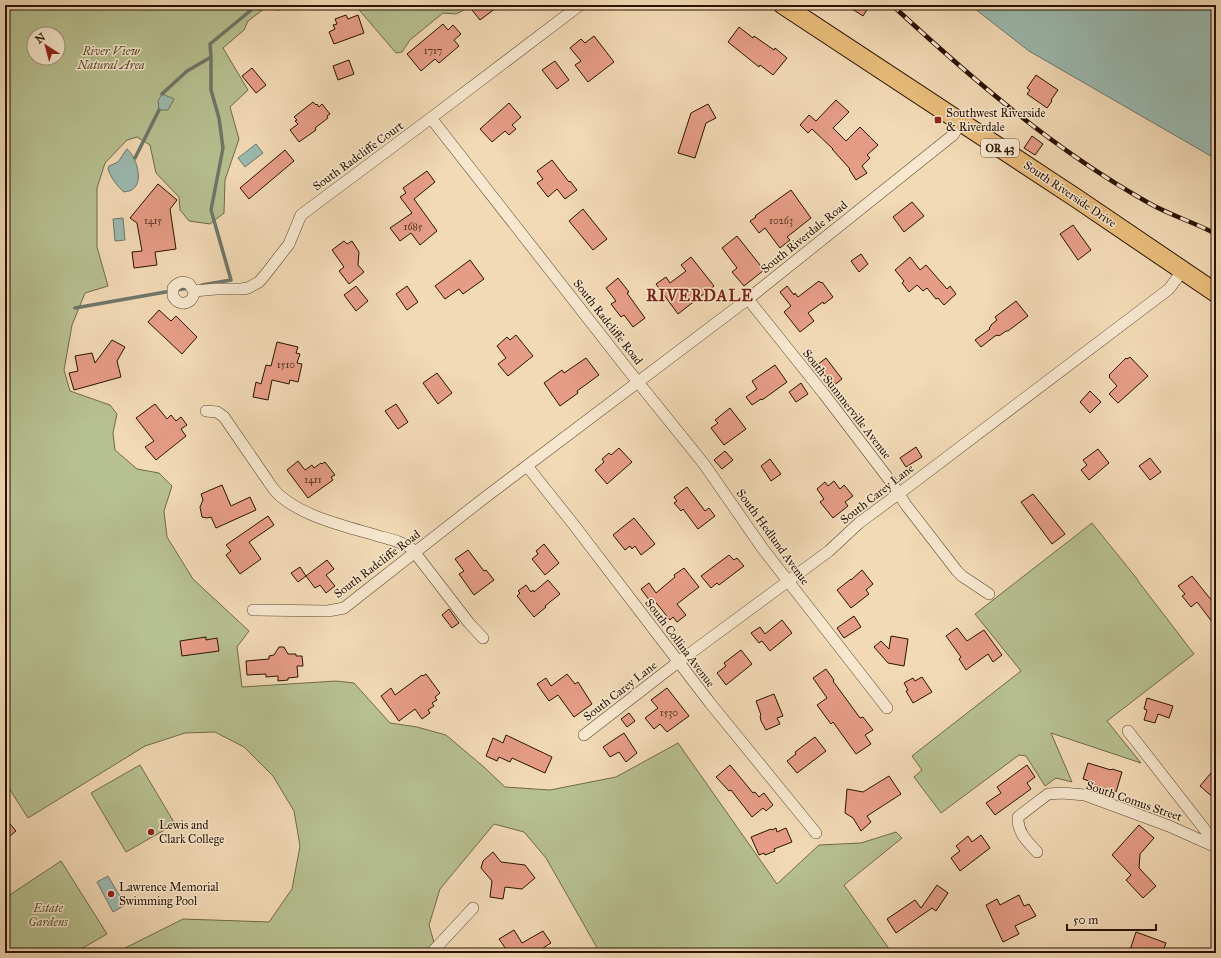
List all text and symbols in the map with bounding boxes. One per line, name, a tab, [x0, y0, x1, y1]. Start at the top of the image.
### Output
north arrow	[26, 26, 66, 66]
text: N	[33, 30, 49, 46]
park label: River View Natural Area	[76, 44, 145, 72]
house number: 1717	[424, 45, 442, 57]
place label: Southwest Riverside & Riverdale	[946, 106, 1046, 134]
marker: Southwest Riverside & Riverdale	[933, 115, 943, 125]
street label: South Radcliffe Court	[310, 118, 407, 193]
road number: OR 43	[981, 139, 1019, 157]
street label: South Riverside Drive	[1021, 158, 1119, 230]
street label: South Riverdale Road	[758, 198, 850, 276]
house number: 1415	[144, 215, 162, 227]
house number: 10263	[769, 215, 793, 227]
house number: 1685	[403, 221, 423, 233]
street label: South Radcliffe Road	[570, 277, 646, 367]
district label: RIVERDALE	[646, 286, 754, 305]
street label: South Summerville Avenue	[800, 346, 894, 462]
house number: 1510	[277, 359, 295, 371]
street label: South Carey Lane	[838, 461, 916, 527]
house number: 1411	[304, 474, 322, 486]
street label: South Hedlund Avenue	[734, 486, 812, 588]
street label: South Radcliffe Road	[331, 527, 423, 601]
street label: South Collina Avenue	[642, 596, 718, 690]
street label: South Carey Lane	[581, 658, 659, 724]
house number: 1530	[660, 707, 678, 719]
street label: South Comus Street	[1084, 778, 1184, 824]
place label: Lewis and Clark College	[159, 818, 224, 847]
marker: Lewis and Clark College	[146, 827, 156, 837]
place label: Lawrence Memorial Swimming Pool	[119, 880, 220, 909]
marker: Lawrence Memorial Swimming Pool	[106, 889, 116, 899]
park label: Estate Gardens	[28, 901, 68, 929]
scale bar	[1067, 906, 1156, 932]
text: 50 m	[1073, 913, 1098, 927]

